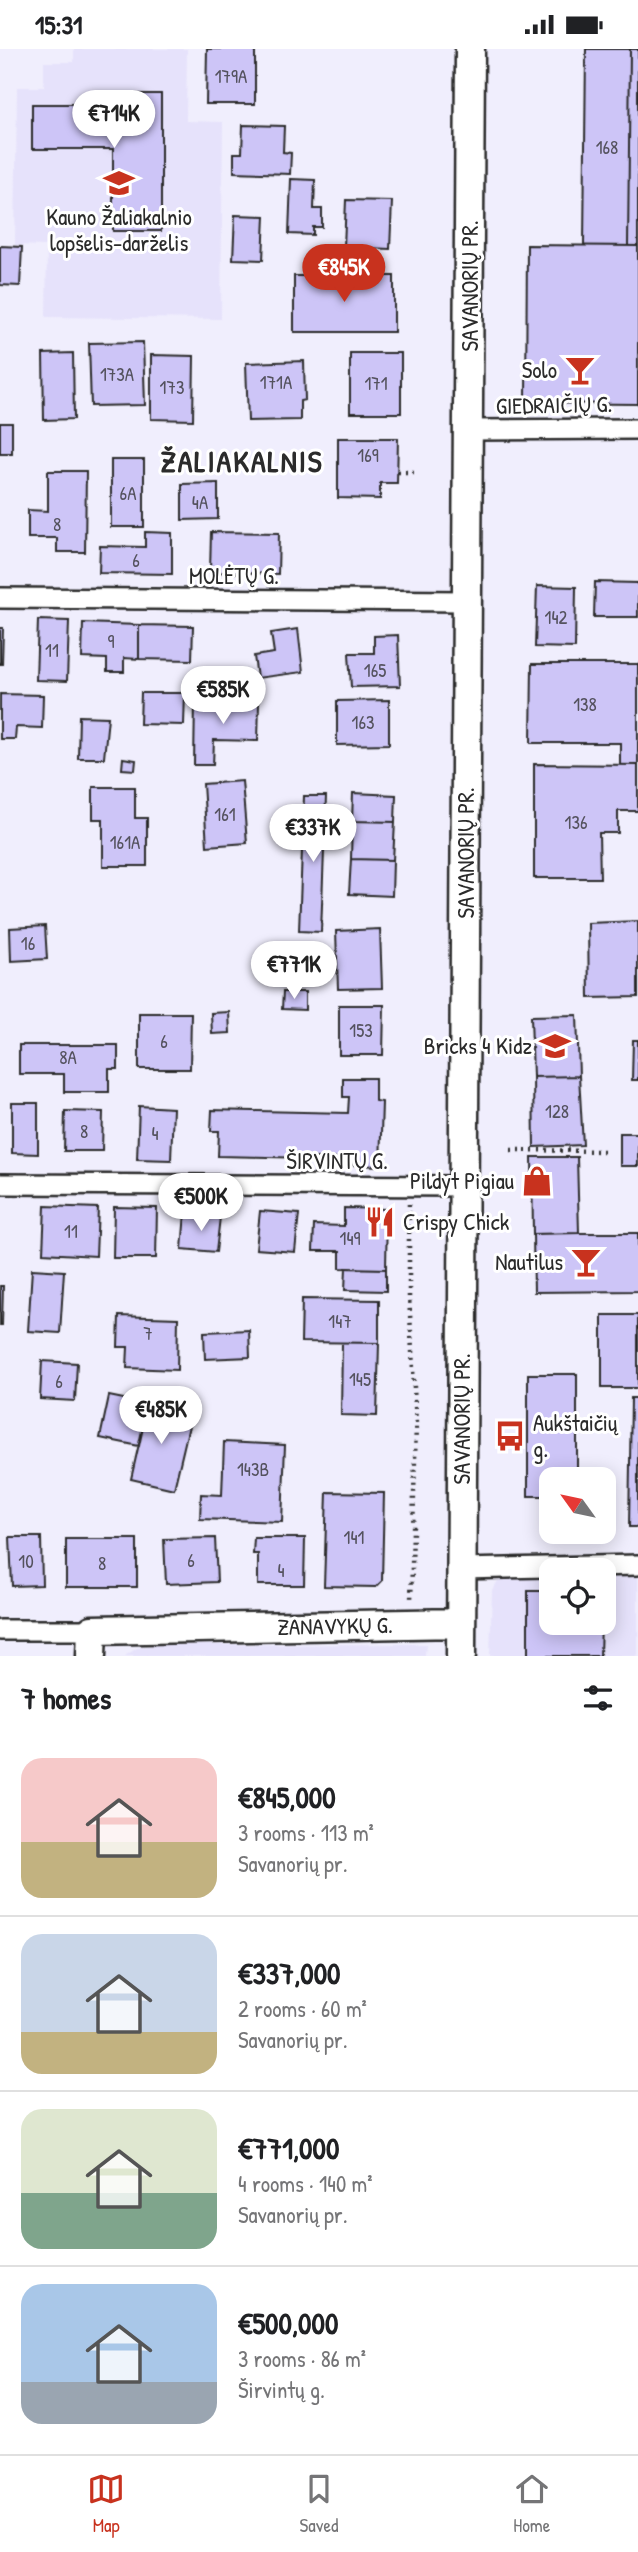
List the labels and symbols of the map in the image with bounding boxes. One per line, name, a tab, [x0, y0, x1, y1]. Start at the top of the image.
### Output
house number: 179A	[215, 63, 247, 89]
pin: €714K	[65, 91, 163, 150]
house number: 168	[596, 134, 618, 160]
school or university icon: Kauno Žaliakalnio lopšelis-darželis	[102, 166, 136, 200]
place label: Kauno Žaliakalnio lopšelis-darželis	[46, 201, 192, 258]
street label: SAVANORIŲ PR.	[454, 220, 485, 352]
pin: €845K	[295, 245, 393, 304]
bar icon: Solo	[563, 353, 597, 387]
place label: Solo	[522, 354, 557, 385]
house number: 173A	[100, 361, 134, 387]
house number: 171A	[260, 369, 292, 395]
house number: 171	[364, 370, 388, 396]
house number: 173	[160, 374, 184, 400]
street label: GIEDRAIČIŲ G.	[495, 388, 613, 421]
district label: ŽALIAKALNIS	[161, 441, 323, 481]
house number: 169	[357, 442, 379, 468]
house number: 6A	[120, 480, 136, 506]
house number: 4A	[192, 489, 208, 515]
house number: 8	[53, 511, 61, 537]
house number: 6	[132, 547, 140, 573]
street label: MOLĖTŲ G.	[189, 560, 279, 591]
house number: 142	[545, 604, 568, 630]
house number: 9	[108, 628, 115, 654]
house number: 11	[45, 637, 59, 663]
house number: 165	[364, 657, 386, 683]
pin: €585K	[174, 667, 272, 726]
house number: 138	[573, 691, 597, 717]
house number: 163	[352, 709, 375, 735]
street label: SAVANORIŲ PR.	[450, 787, 481, 919]
house number: 161	[214, 801, 236, 827]
pin: €337K	[264, 805, 362, 864]
house number: 136	[565, 809, 588, 835]
house number: 161A	[110, 829, 140, 855]
house number: 16	[21, 930, 35, 956]
pin: €771K	[245, 941, 343, 1001]
house number: 153	[349, 1017, 373, 1043]
house number: 6	[160, 1028, 168, 1054]
school or university icon: Bricks 4 Kidz	[538, 1029, 572, 1063]
place label: Bricks 4 Kidz	[424, 1030, 532, 1061]
house number: 8A	[59, 1044, 77, 1070]
house number: 128	[545, 1098, 569, 1124]
house number: 8	[80, 1118, 88, 1144]
house number: 4	[151, 1120, 159, 1146]
street label: ŠIRVINTŲ G.	[286, 1145, 388, 1176]
shop icon: Pildyt Pigiau	[520, 1164, 554, 1198]
place label: Pildyt Pigiau	[410, 1165, 514, 1196]
pin: €500K	[152, 1173, 250, 1233]
restaurant icon: Crispy Chick	[363, 1205, 397, 1239]
place label: Crispy Chick	[403, 1206, 510, 1237]
house number: 11	[64, 1218, 78, 1244]
house number: 149	[340, 1225, 361, 1251]
bar icon: Nautilus	[569, 1245, 603, 1279]
place label: Nautilus	[495, 1246, 563, 1277]
house number: 147	[328, 1308, 352, 1334]
house number: 7	[143, 1320, 153, 1346]
street label: SAVANORIŲ PR.	[446, 1353, 477, 1485]
house number: 145	[349, 1366, 371, 1392]
house number: 6	[55, 1368, 63, 1394]
pin: €485K	[112, 1387, 210, 1446]
place label: Aukštaičių g.	[533, 1407, 619, 1464]
bus stop icon: Aukštaičių g.	[493, 1419, 527, 1453]
house number: 143B	[237, 1456, 269, 1482]
north arrow	[539, 1467, 616, 1543]
house number: 141	[344, 1524, 365, 1550]
house number: 6	[187, 1547, 195, 1573]
house number: 10	[18, 1548, 34, 1574]
house number: 8	[98, 1550, 106, 1576]
house number: 4	[277, 1557, 285, 1583]
street label: ZANAVYKŲ G.	[277, 1609, 393, 1642]

